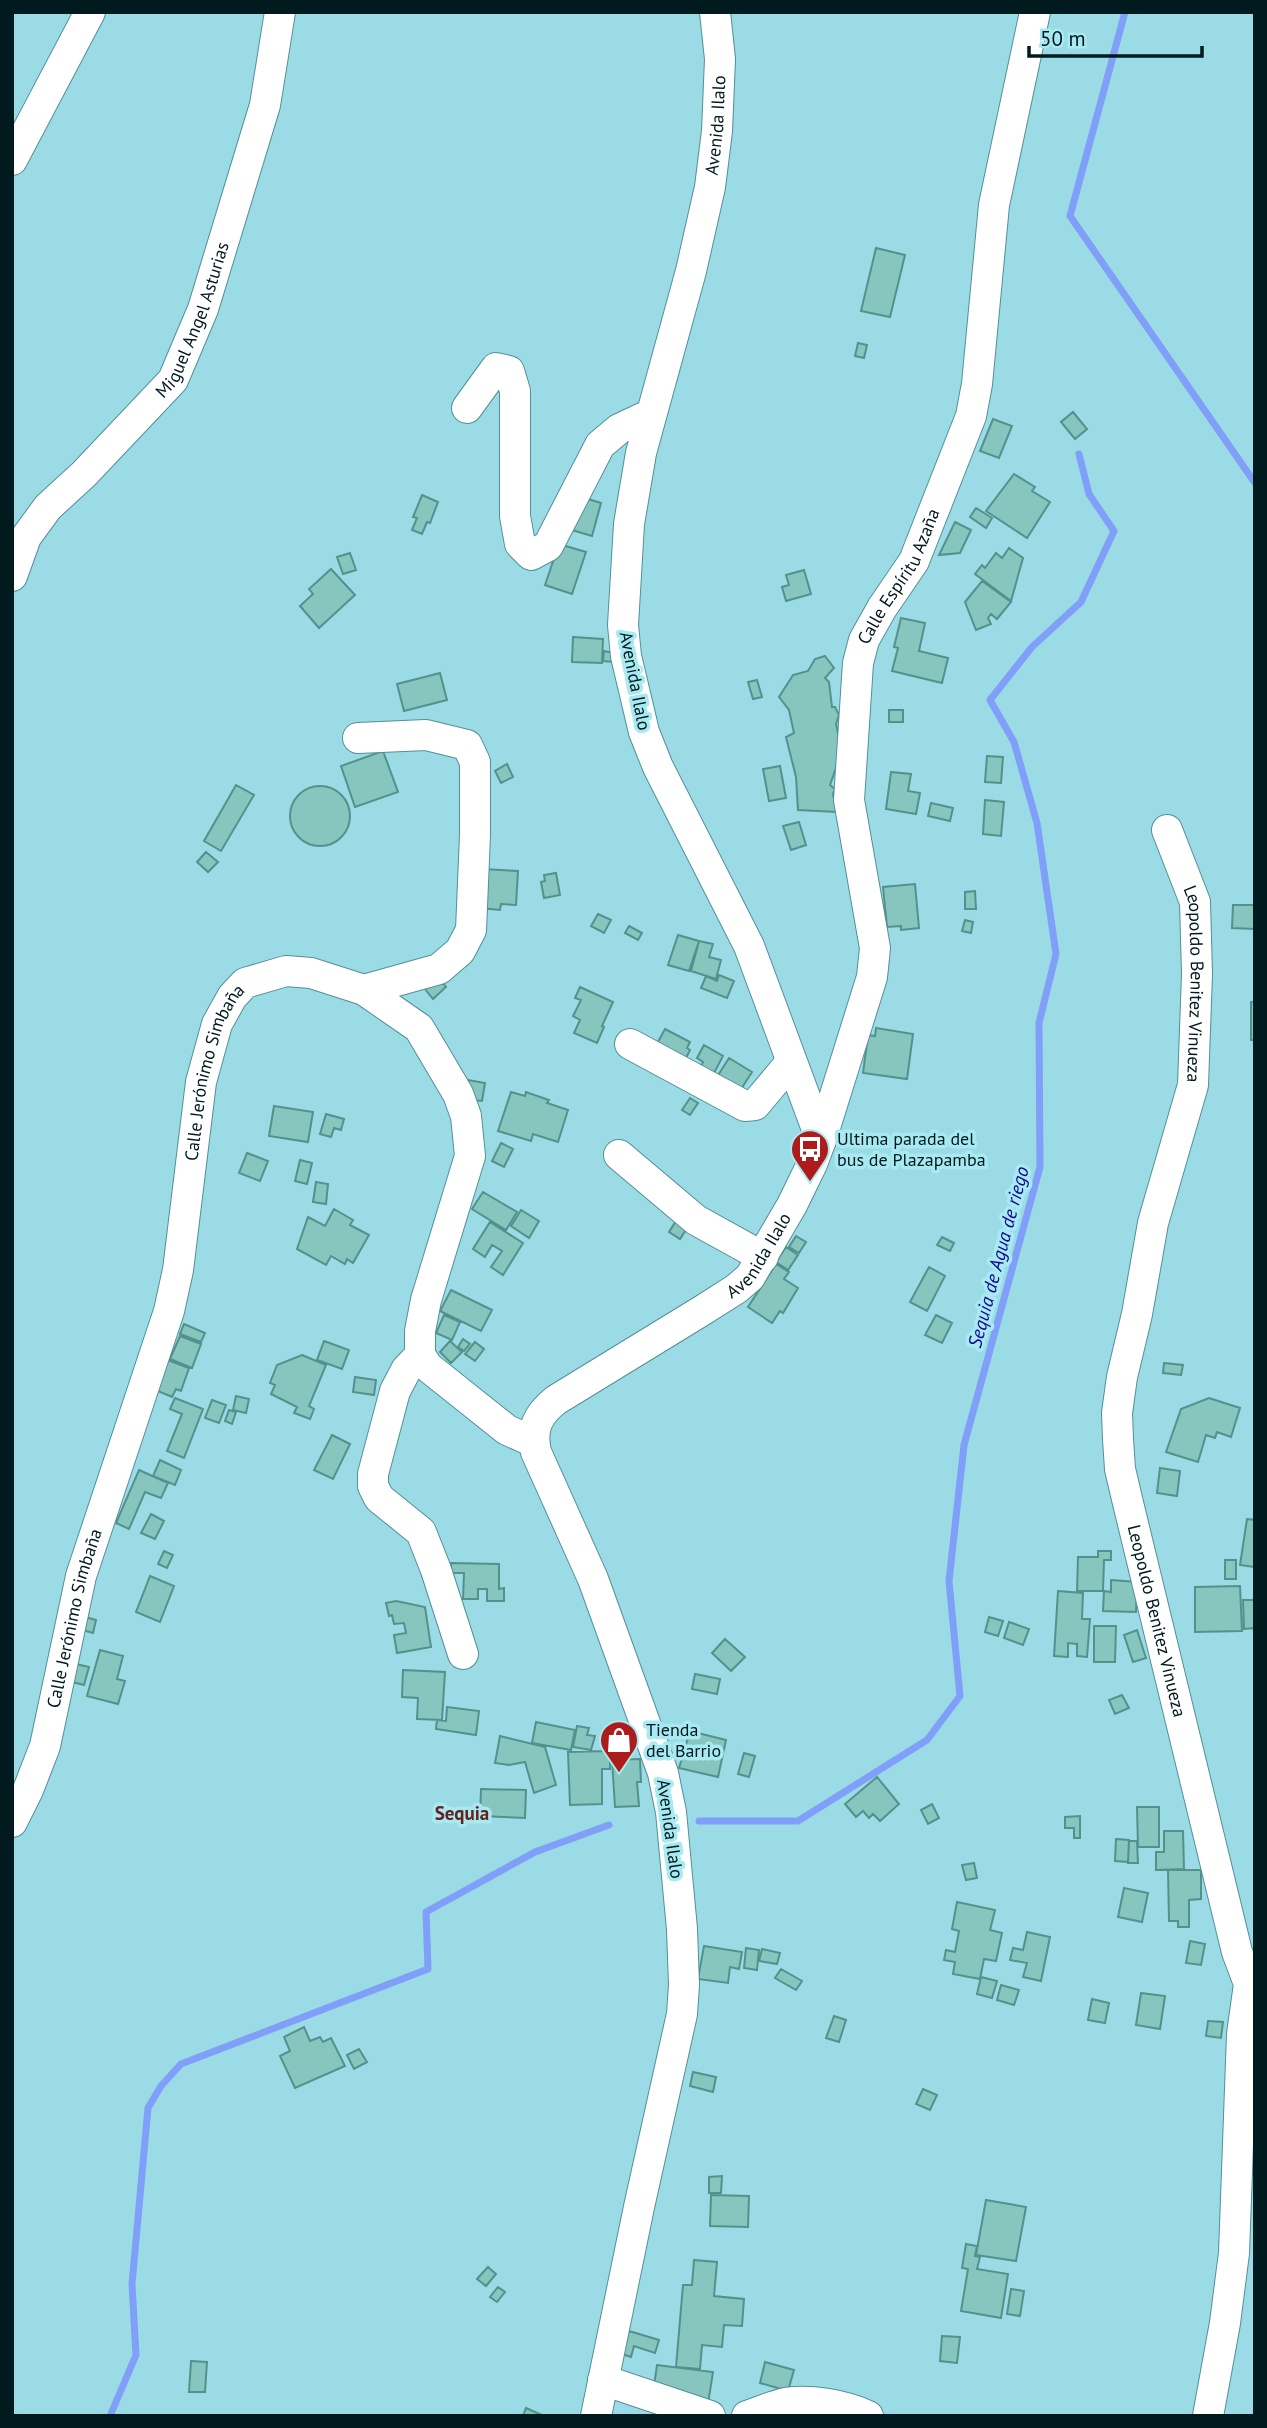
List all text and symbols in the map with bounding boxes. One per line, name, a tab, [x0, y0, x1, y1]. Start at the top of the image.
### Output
scale bar	[1029, 14, 1202, 58]
text: 50 m	[1040, 25, 1086, 52]
street label: Avenida Ilalo	[700, 75, 730, 176]
street label: Miguel Angel Asturias	[150, 239, 234, 402]
street label: Calle Espíritu Azaña	[852, 505, 944, 648]
street label: Avenida Ilalo	[615, 630, 656, 732]
street label: Leopoldo Benitez Vinueza	[1179, 882, 1209, 1083]
street label: Calle Jerónimo Simbaña	[179, 979, 249, 1162]
place label: Ultima parada del bus de Plazapamba	[837, 1127, 986, 1171]
bus stop icon: Ultima parada del bus de Plazapamba	[789, 1128, 831, 1183]
water label: Sequia de Agua de riego	[962, 1164, 1034, 1350]
street label: Avenida Ilalo	[722, 1208, 796, 1303]
street label: Leopoldo Benitez Vinueza	[1123, 1522, 1192, 1719]
street label: Calle Jerónimo Simbaña	[41, 1526, 107, 1710]
place label: Tienda del Barrio	[646, 1718, 721, 1762]
shop icon: Tienda del Barrio	[598, 1719, 640, 1774]
street label: Avenida Ilalo	[652, 1778, 689, 1880]
district label: Sequia	[435, 1801, 489, 1825]

